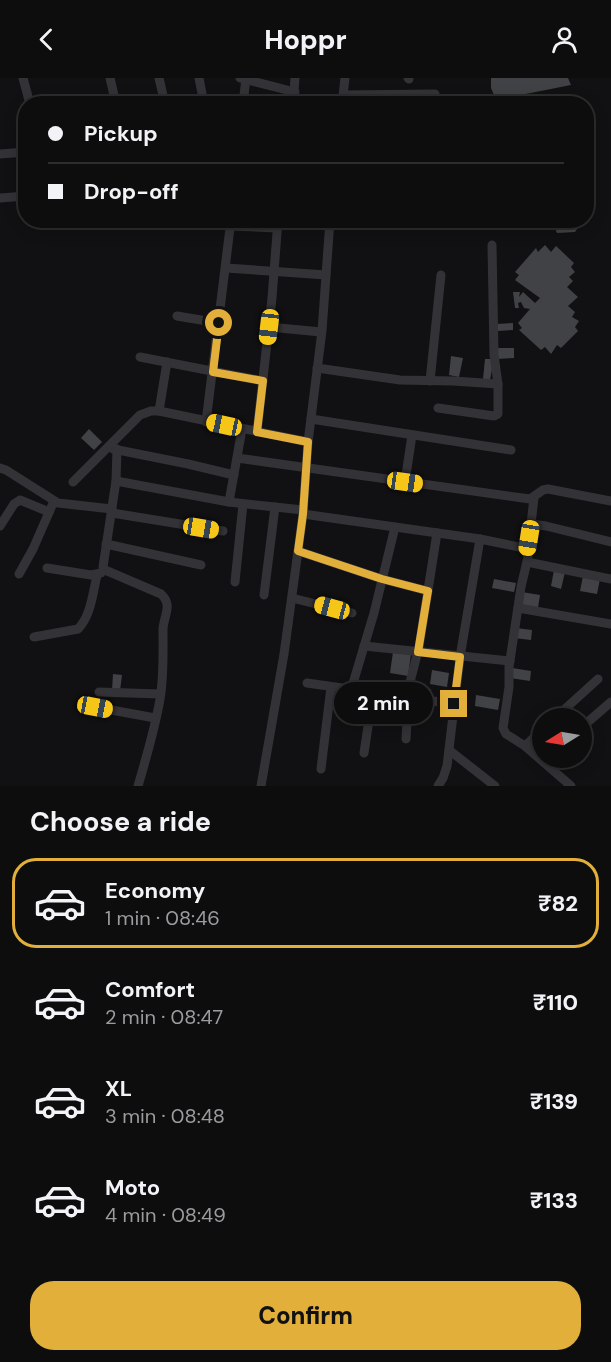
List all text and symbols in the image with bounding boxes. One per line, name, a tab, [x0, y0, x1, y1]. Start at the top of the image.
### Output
text: Hoppr	[264, 22, 347, 57]
icon: back	[30, 23, 63, 56]
icon: person	[548, 23, 581, 56]
text: Pickup	[84, 119, 158, 148]
text: Drop-off	[84, 177, 179, 206]
car	[258, 308, 280, 346]
route start	[205, 309, 232, 336]
car	[205, 412, 243, 438]
car	[386, 471, 424, 493]
car	[182, 516, 220, 540]
car	[517, 519, 541, 557]
car	[312, 595, 352, 621]
callout: 2 min	[334, 683, 433, 725]
text: 2 min	[357, 690, 410, 716]
route end	[440, 690, 467, 717]
car	[76, 695, 114, 719]
north arrow	[532, 708, 592, 768]
map controls	[532, 708, 592, 768]
text: Choose a ride	[30, 804, 211, 839]
icon: car	[33, 876, 87, 930]
text: Economy	[105, 876, 205, 905]
text: ₹82	[538, 889, 578, 918]
text: 1 min · 08:46	[105, 905, 220, 931]
icon: car	[33, 975, 87, 1029]
text: Comfort	[105, 975, 195, 1004]
text: ₹110	[533, 988, 578, 1017]
text: 2 min · 08:47	[105, 1004, 223, 1030]
icon: car	[33, 1074, 87, 1128]
text: XL	[105, 1074, 132, 1103]
text: ₹139	[530, 1087, 578, 1116]
text: 3 min · 08:48	[105, 1103, 225, 1129]
icon: car	[33, 1173, 87, 1227]
text: Moto	[105, 1173, 160, 1202]
text: ₹133	[530, 1186, 578, 1215]
text: 4 min · 08:49	[105, 1202, 226, 1228]
button: Confirm	[30, 1281, 581, 1350]

